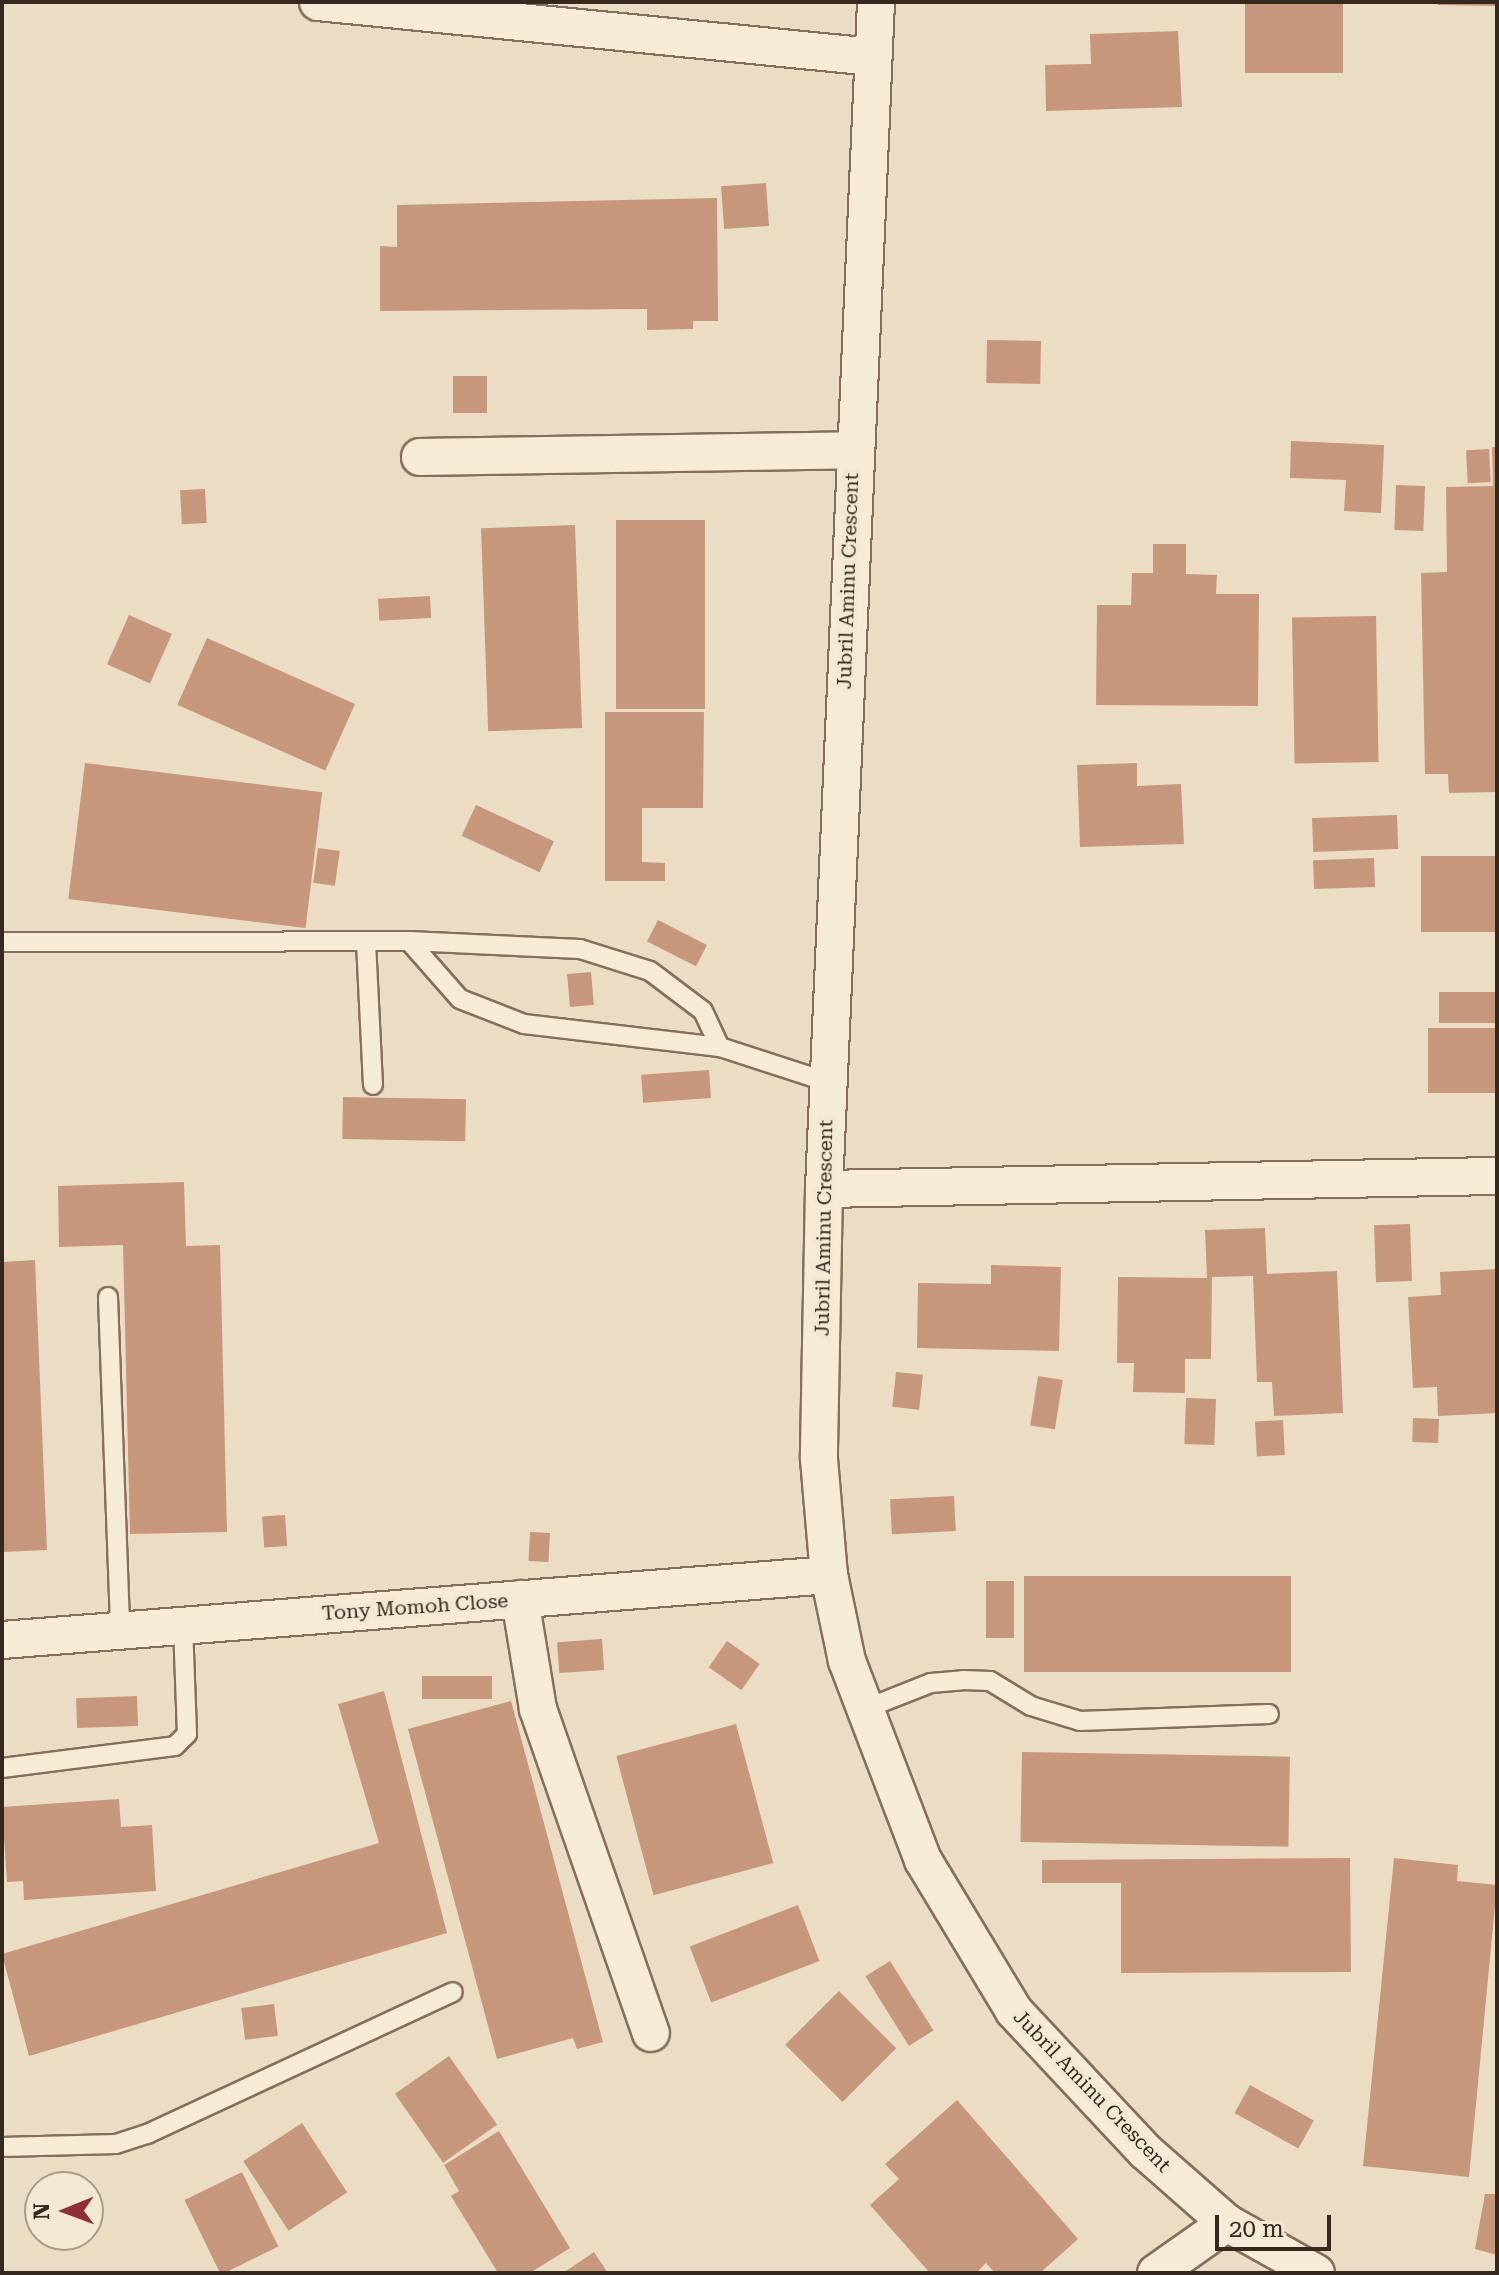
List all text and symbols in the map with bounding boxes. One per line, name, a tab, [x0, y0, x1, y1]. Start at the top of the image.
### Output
street label: Jubril Aminu Crescent	[832, 472, 864, 690]
street label: Jubril Aminu Crescent	[810, 1120, 838, 1336]
street label: Tony Momoh Close	[321, 1589, 509, 1625]
street label: Jubril Aminu Crescent	[1008, 2005, 1176, 2177]
north arrow	[24, 2171, 104, 2251]
scale bar	[1219, 2199, 1335, 2249]
text: N	[29, 2203, 54, 2220]
text: 20 m	[1229, 2215, 1284, 2243]

